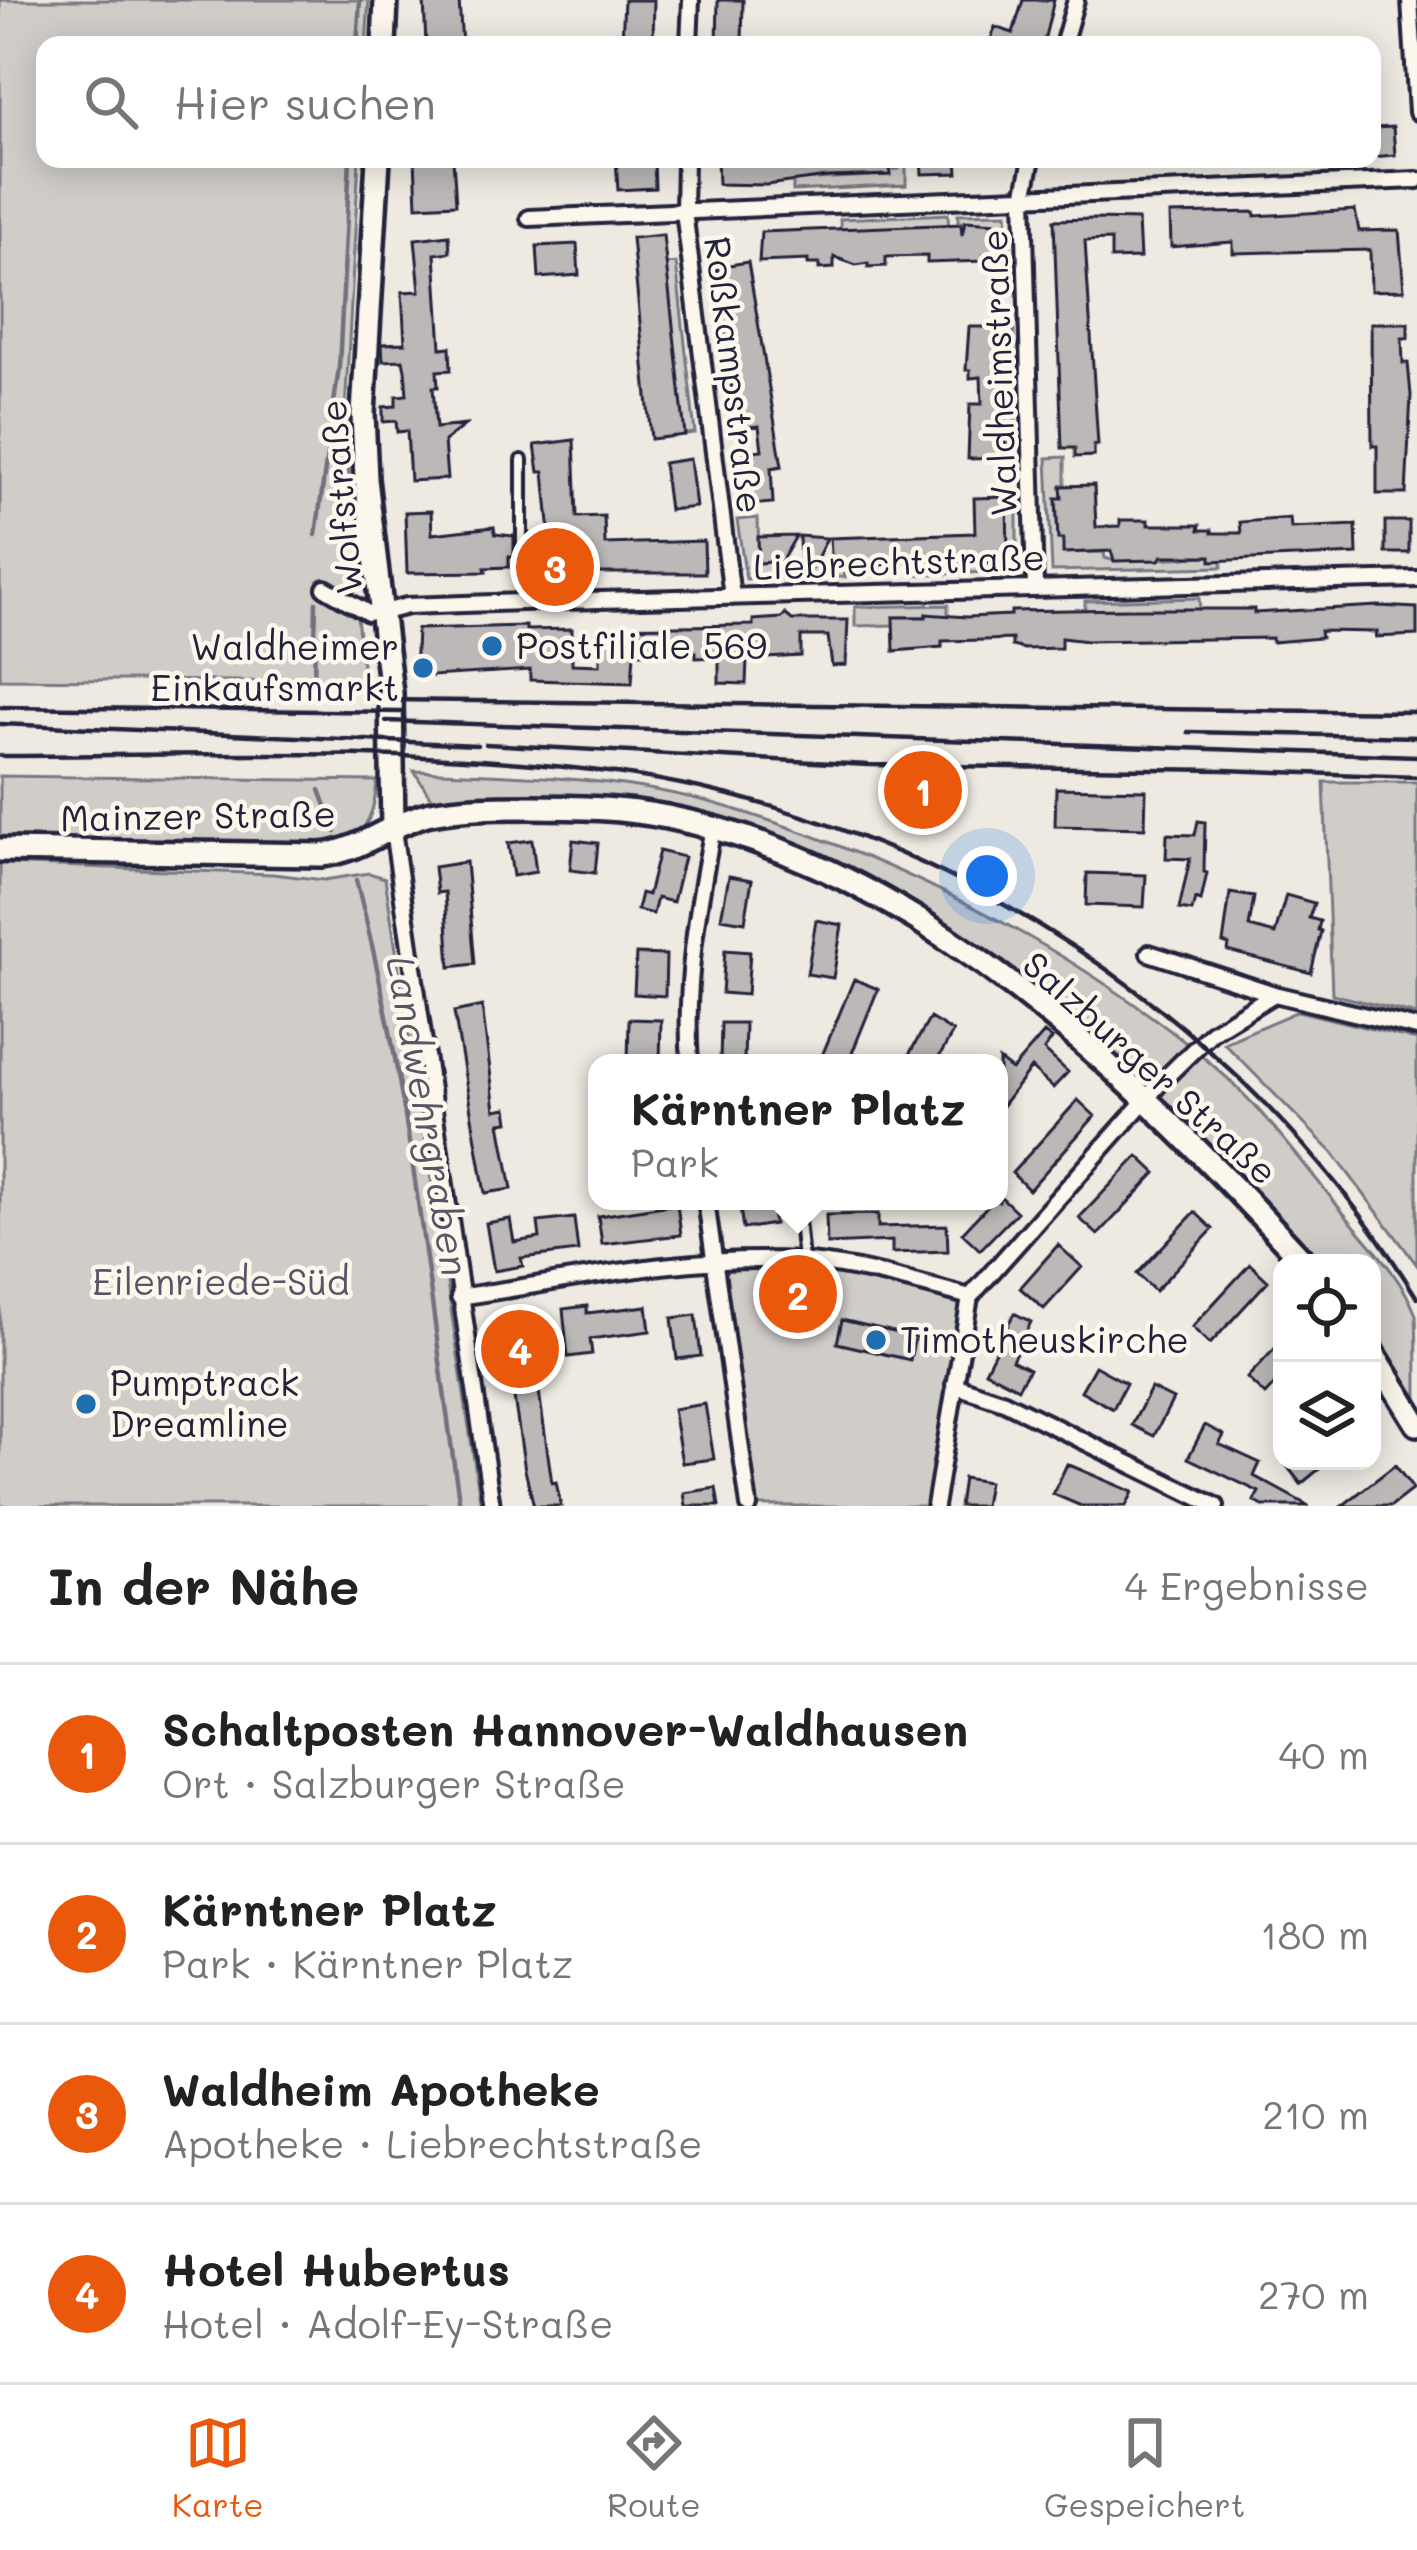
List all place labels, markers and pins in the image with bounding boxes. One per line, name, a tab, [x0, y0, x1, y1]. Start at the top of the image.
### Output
pin: 3	[516, 522, 594, 612]
place label: Postfiliale 569	[516, 621, 767, 668]
place label: Waldheimer Einkaufsmarkt	[151, 622, 399, 710]
marker: Postfiliale 569	[479, 633, 505, 659]
marker: Waldheimer Einkaufsmarkt	[410, 655, 436, 681]
pin: 1	[884, 745, 962, 835]
pin: 2	[759, 1249, 837, 1339]
pin: 4	[481, 1304, 559, 1394]
place label: Timotheuskirche	[900, 1315, 1189, 1362]
marker: Timotheuskirche	[863, 1327, 889, 1353]
place label: Pumptrack Dreamline	[110, 1358, 299, 1446]
marker: Pumptrack Dreamline	[73, 1391, 99, 1417]

